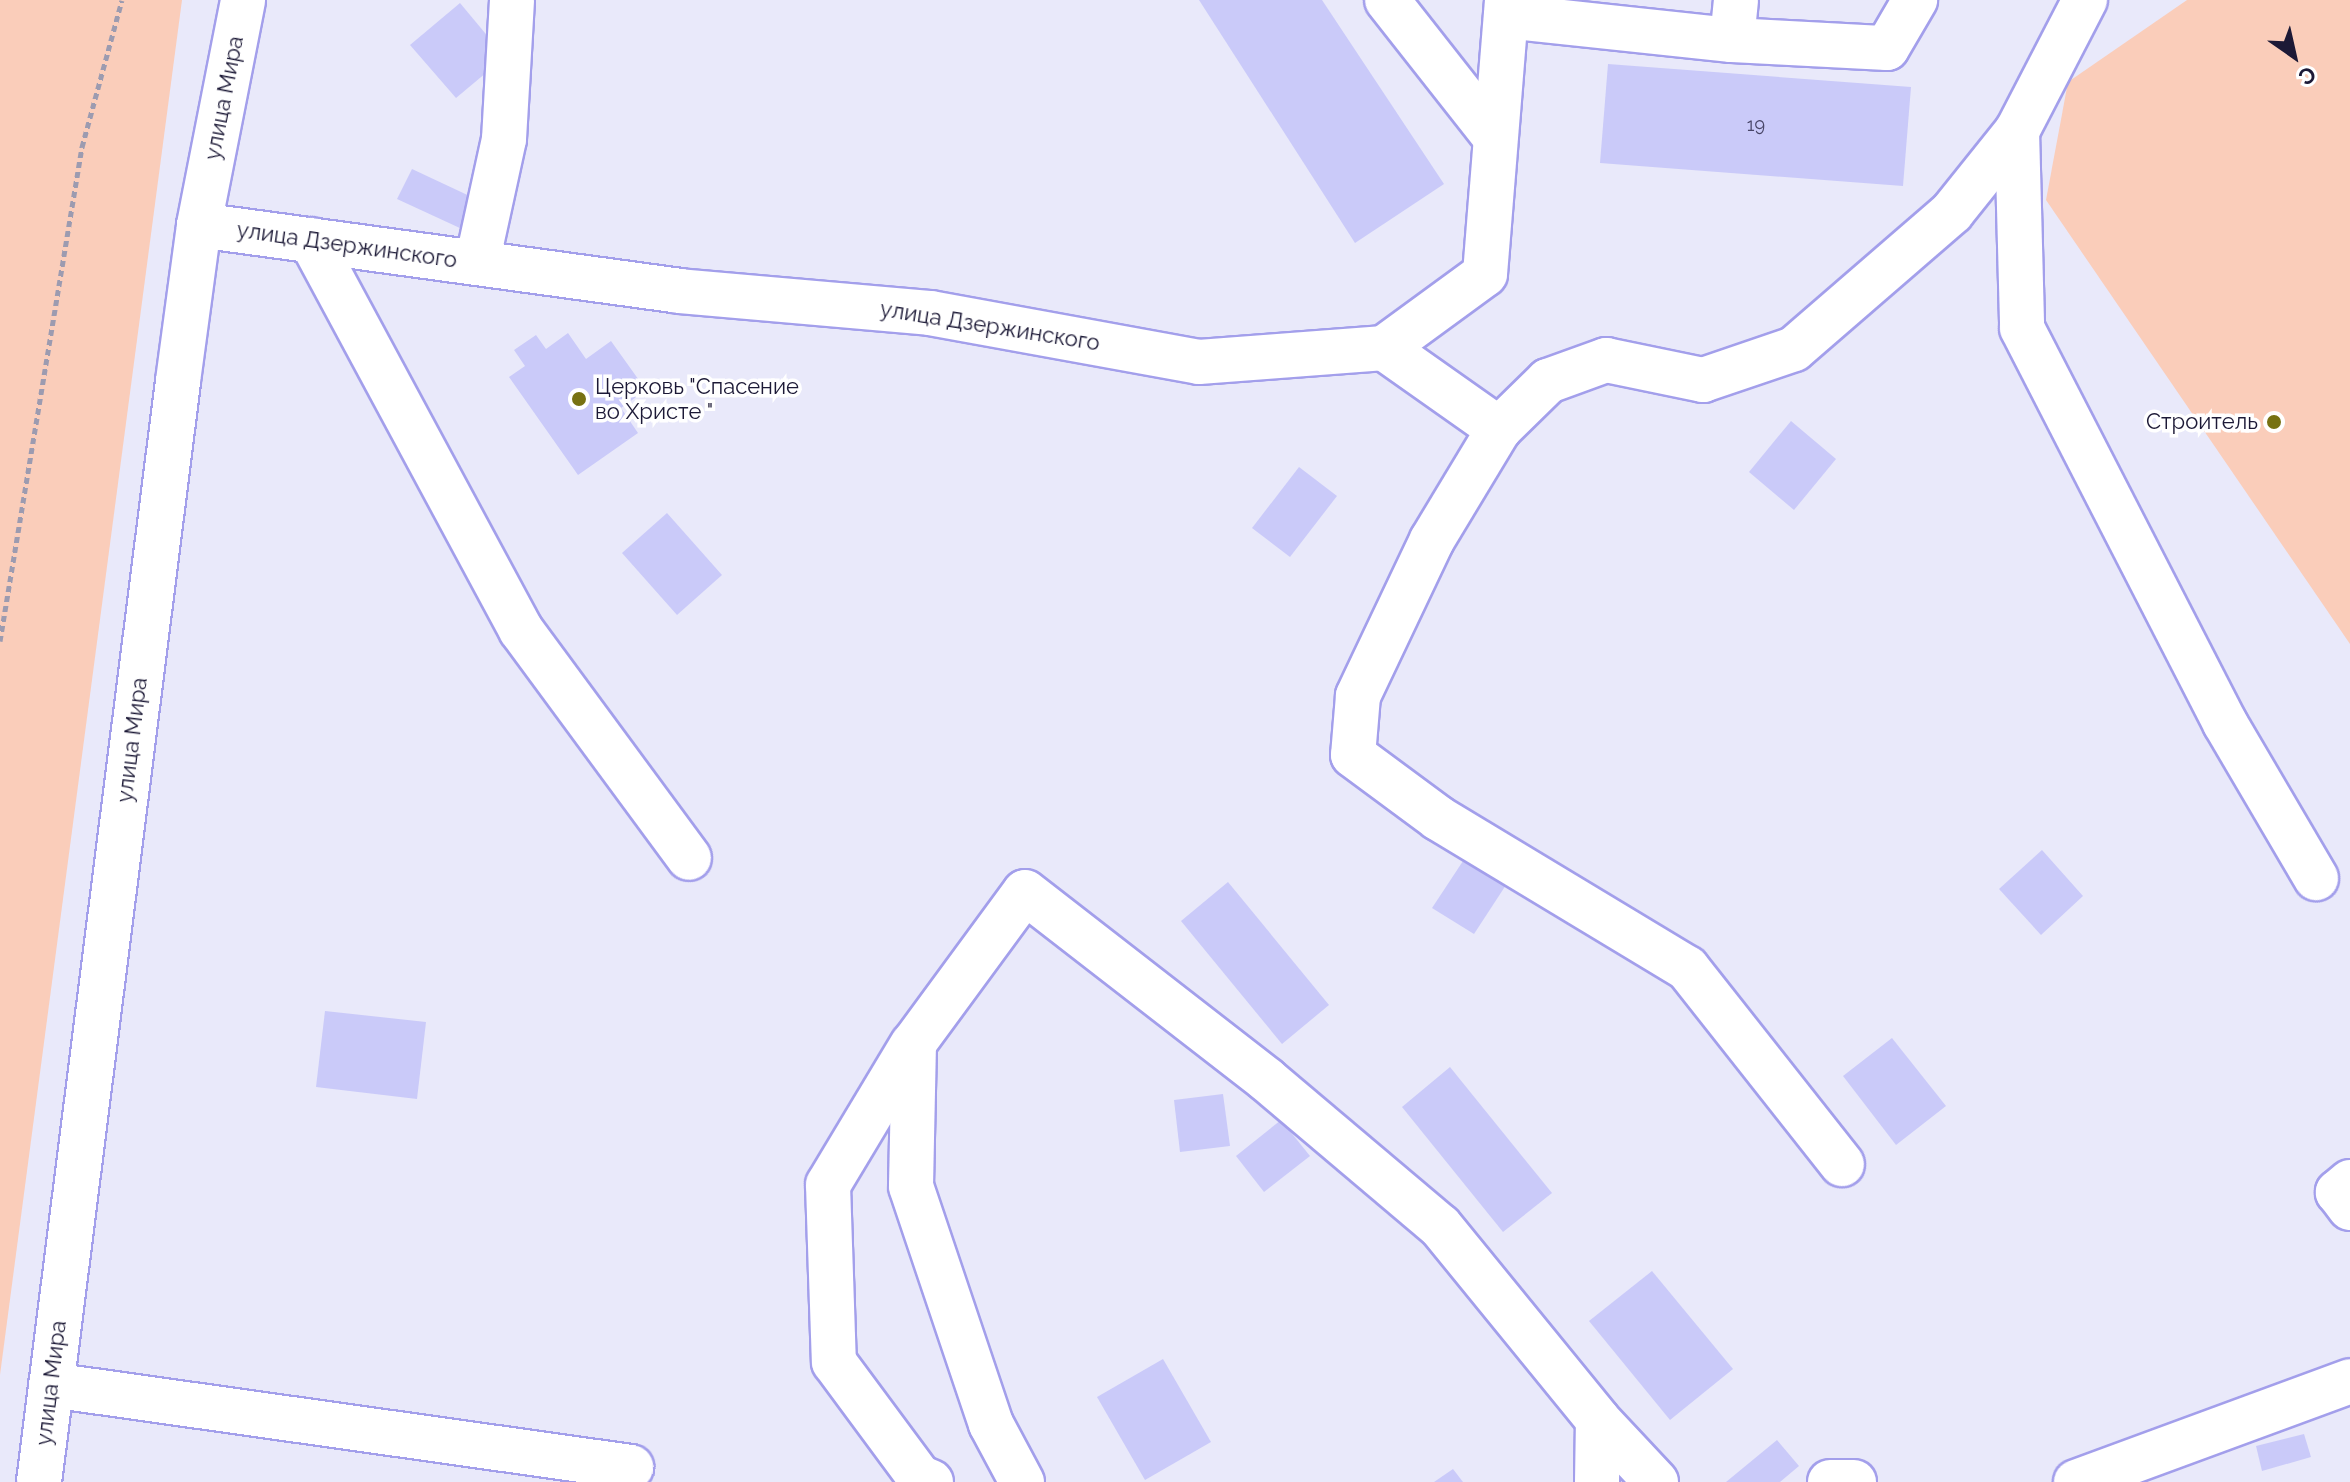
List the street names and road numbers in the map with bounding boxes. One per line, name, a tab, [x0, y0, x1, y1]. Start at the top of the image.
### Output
street label: улица Мира	[199, 34, 249, 162]
street label: улица Дзержинского	[235, 216, 459, 274]
street label: улица Дзержинского	[878, 296, 1102, 356]
street label: улица Мира	[111, 676, 153, 804]
street label: улица Мира	[30, 1319, 72, 1447]

